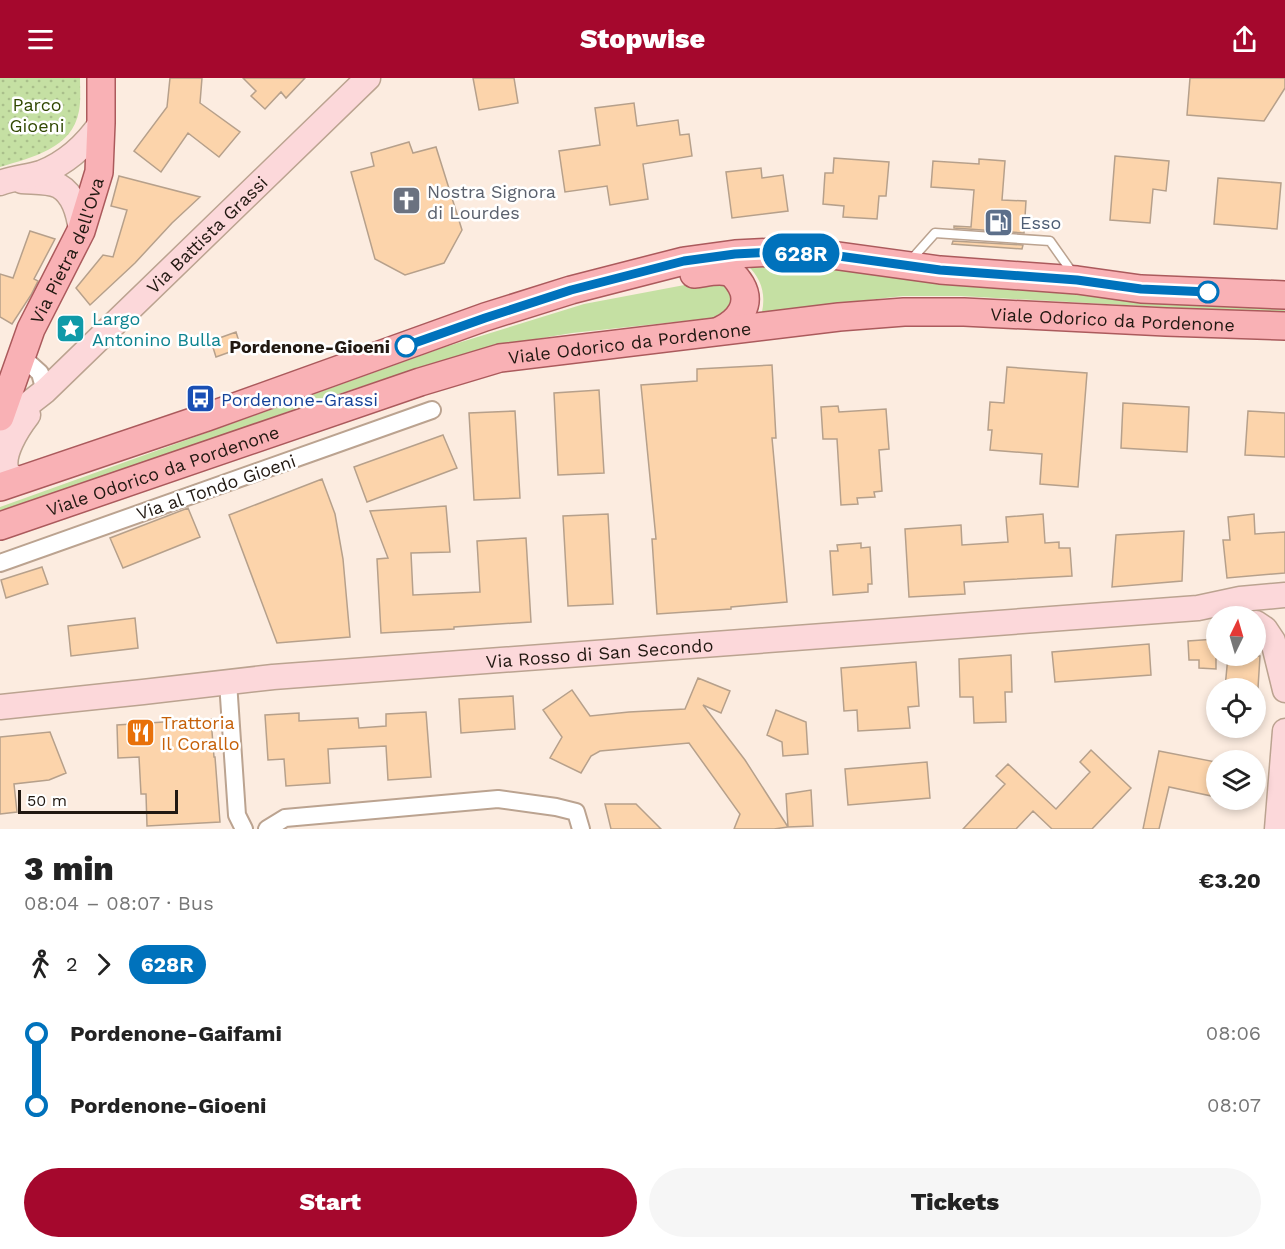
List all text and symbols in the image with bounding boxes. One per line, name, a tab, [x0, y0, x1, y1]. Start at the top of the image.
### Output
icon: menu	[24, 23, 57, 56]
text: Stopwise	[580, 23, 705, 55]
icon: share	[1228, 23, 1261, 56]
park label: Parco Gioeni	[10, 94, 64, 136]
street label: Via Battista Grassi	[142, 171, 271, 298]
street label: Via Pietra dell'Ova	[25, 175, 107, 327]
place label: Nostra Signora di Lourdes	[427, 181, 556, 223]
church icon: Nostra Signora di Lourdes	[390, 185, 422, 217]
fuel station icon: Esso	[983, 206, 1015, 238]
place label: Esso	[1020, 212, 1061, 233]
line badge: 628R	[759, 234, 843, 273]
text: 628R	[774, 241, 828, 266]
unlabelled marker	[1197, 281, 1219, 303]
street label: Viale Odorico da Pordenone	[990, 303, 1235, 335]
place label: Largo Antonino Bulla	[92, 308, 221, 350]
place icon: Largo Antonino Bulla	[55, 312, 87, 344]
street label: Viale Odorico da Pordenone	[507, 317, 752, 367]
marker: Pordenone-Gioeni	[395, 335, 417, 357]
place label: Pordenone-Gioeni	[229, 336, 390, 357]
bus stop icon: Pordenone-Grassi	[184, 383, 216, 415]
place label: Pordenone-Grassi	[221, 389, 378, 410]
street label: Viale Odorico da Pordenone	[44, 421, 282, 520]
street label: Via al Tondo Gioeni	[134, 450, 298, 524]
north arrow	[1206, 606, 1266, 666]
map controls	[1206, 606, 1266, 810]
street label: Via Rosso di San Secondo	[485, 634, 714, 672]
button: locate	[1206, 678, 1266, 738]
place label: Trattoria Il Corallo	[161, 712, 239, 754]
restaurant icon: Trattoria Il Corallo	[124, 716, 156, 748]
button: layers	[1206, 750, 1266, 810]
scale bar	[18, 787, 178, 814]
text: 50 m	[27, 791, 67, 810]
text: 3 min	[24, 849, 114, 888]
text: €3.20	[1199, 868, 1261, 893]
text: 08:04 – 08:07 · Bus	[24, 891, 214, 915]
icon: walk	[24, 948, 57, 981]
icon: forward	[87, 948, 120, 981]
text: 2	[66, 952, 78, 976]
text: 628R	[141, 952, 194, 977]
text: Pordenone-Gaifami	[70, 1021, 282, 1046]
text: 08:06	[1206, 1021, 1261, 1045]
text: Pordenone-Gioeni	[70, 1093, 266, 1118]
text: 08:07	[1207, 1093, 1261, 1117]
button: Start	[24, 1168, 637, 1237]
button: Tickets	[649, 1168, 1261, 1237]

